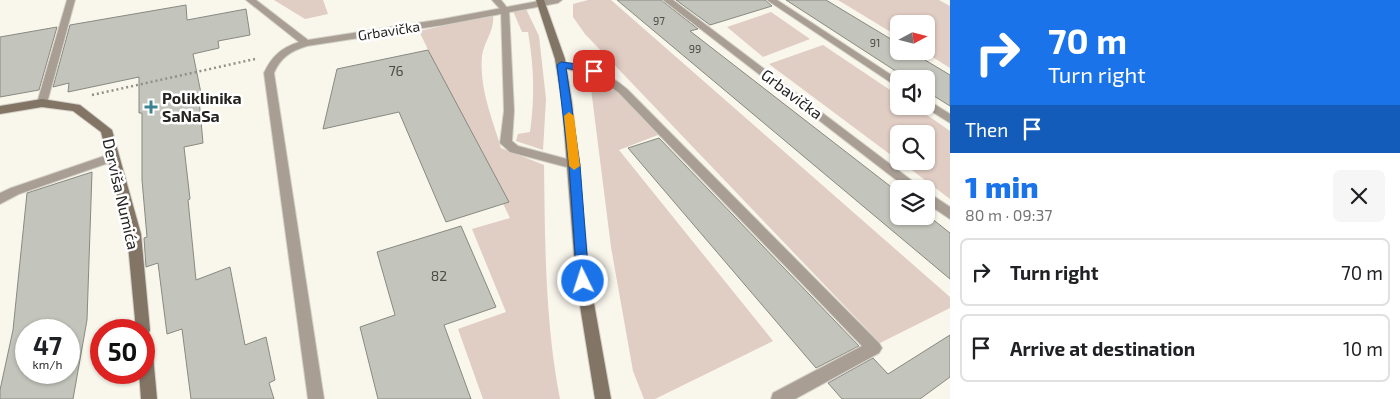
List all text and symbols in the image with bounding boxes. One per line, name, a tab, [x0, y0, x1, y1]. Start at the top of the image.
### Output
house number: 97	[653, 14, 665, 27]
north arrow	[890, 15, 935, 60]
map controls	[890, 15, 935, 225]
street label: Grbavička	[357, 17, 421, 44]
text: 70 m	[1048, 19, 1127, 61]
icon: right	[965, 20, 1030, 85]
house number: 91	[870, 36, 880, 49]
house number: 99	[689, 42, 701, 55]
pin	[573, 50, 615, 92]
icon: arrive	[580, 57, 608, 85]
text: Turn right	[1048, 61, 1146, 87]
house number: 76	[388, 62, 404, 79]
street label: Grbavička	[758, 64, 827, 123]
button: sound	[890, 70, 935, 115]
place label: Poliklinika SaNaSa	[162, 88, 242, 125]
marker: Poliklinika SaNaSa	[144, 100, 158, 114]
icon: arrive	[1018, 115, 1046, 143]
text: Then	[965, 118, 1008, 141]
button: search	[890, 125, 935, 170]
street label: Derviša Numića	[99, 136, 144, 251]
text: 1 min	[965, 168, 1039, 204]
button: close	[1333, 170, 1385, 222]
button: layers	[890, 180, 935, 225]
text: 80 m · 09:37	[965, 205, 1053, 224]
position arrow	[556, 254, 608, 306]
icon: right	[967, 258, 995, 286]
text: Turn right	[1010, 261, 1098, 284]
text: 70 m	[1341, 261, 1383, 284]
house number: 82	[431, 267, 447, 284]
speed limit sign: 50	[90, 319, 155, 384]
text: 47	[33, 330, 62, 360]
icon: arrive	[967, 334, 995, 362]
text: Arrive at destination	[1010, 337, 1195, 360]
text: 10 m	[1343, 337, 1383, 360]
text: km/h	[33, 357, 62, 371]

